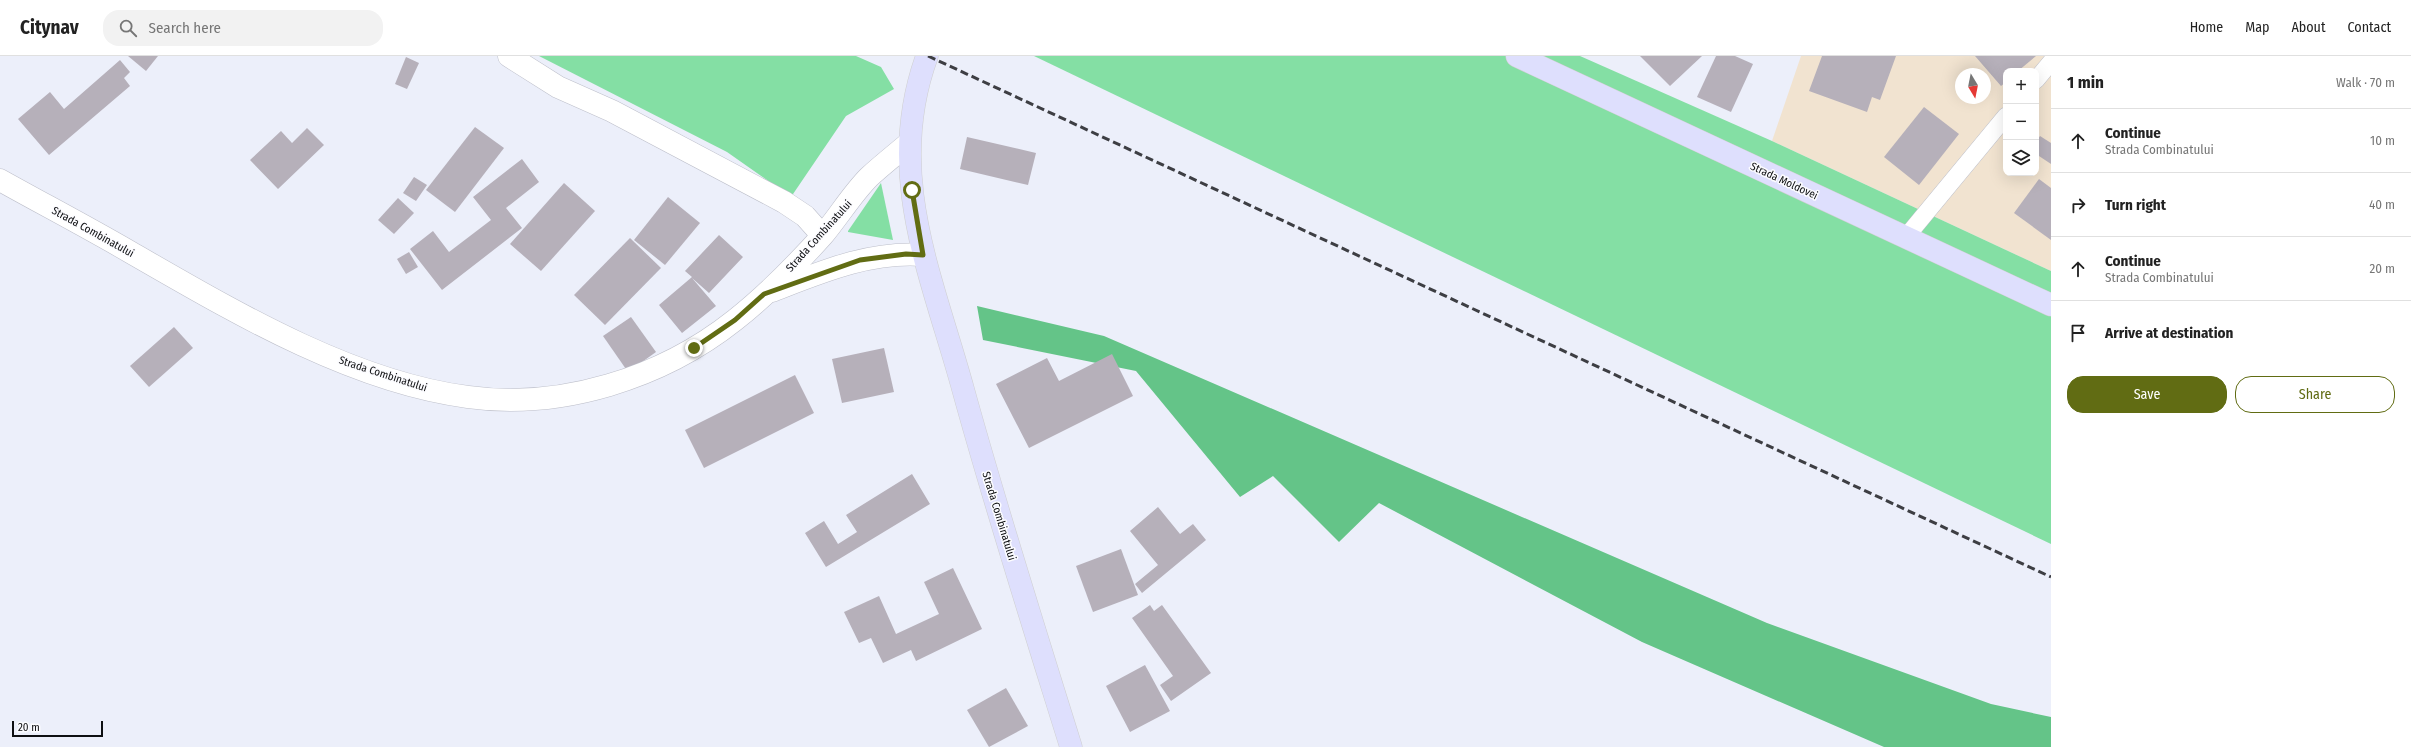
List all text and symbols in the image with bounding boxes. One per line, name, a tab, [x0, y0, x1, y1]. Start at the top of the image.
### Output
search box	[103, 10, 383, 46]
text: Citynav	[20, 16, 79, 39]
icon: search	[117, 17, 139, 39]
text: Search here	[149, 19, 221, 37]
text: Home	[2190, 19, 2223, 36]
text: Map	[2245, 19, 2269, 36]
text: About	[2291, 19, 2326, 36]
text: Contact	[2348, 19, 2391, 36]
north arrow	[1955, 68, 1991, 104]
map controls	[2003, 68, 2039, 176]
button: +	[2003, 68, 2039, 104]
text: 1 min	[2067, 72, 2104, 93]
text: Walk · 70 m	[2336, 75, 2395, 90]
button: −	[2003, 104, 2039, 140]
text: Continue	[2105, 124, 2161, 142]
icon: ahead	[2067, 130, 2089, 152]
text: 10 m	[2370, 133, 2395, 148]
button: layers	[2003, 140, 2039, 176]
text: Strada Combinatului	[2105, 142, 2214, 157]
street label: Strada Moldovei	[1748, 160, 1820, 202]
route start	[903, 181, 921, 199]
icon: right	[2067, 194, 2089, 216]
text: Turn right	[2105, 196, 2166, 214]
street label: Strada Combinatului	[783, 197, 855, 275]
text: 40 m	[2369, 197, 2395, 212]
street label: Strada Combinatului	[50, 204, 137, 260]
text: Continue	[2105, 252, 2161, 270]
icon: ahead	[2067, 258, 2089, 280]
text: 20 m	[2369, 261, 2395, 276]
text: Strada Combinatului	[2105, 270, 2214, 285]
icon: arrive	[2067, 322, 2089, 344]
text: Arrive at destination	[2105, 324, 2233, 342]
route end	[685, 339, 703, 357]
street label: Strada Combinatului	[337, 354, 429, 394]
button: Save	[2067, 376, 2227, 413]
button: Share	[2235, 376, 2395, 413]
street label: Strada Combinatului	[979, 470, 1019, 562]
scale bar	[12, 719, 103, 738]
text: 20 m	[18, 721, 40, 734]

